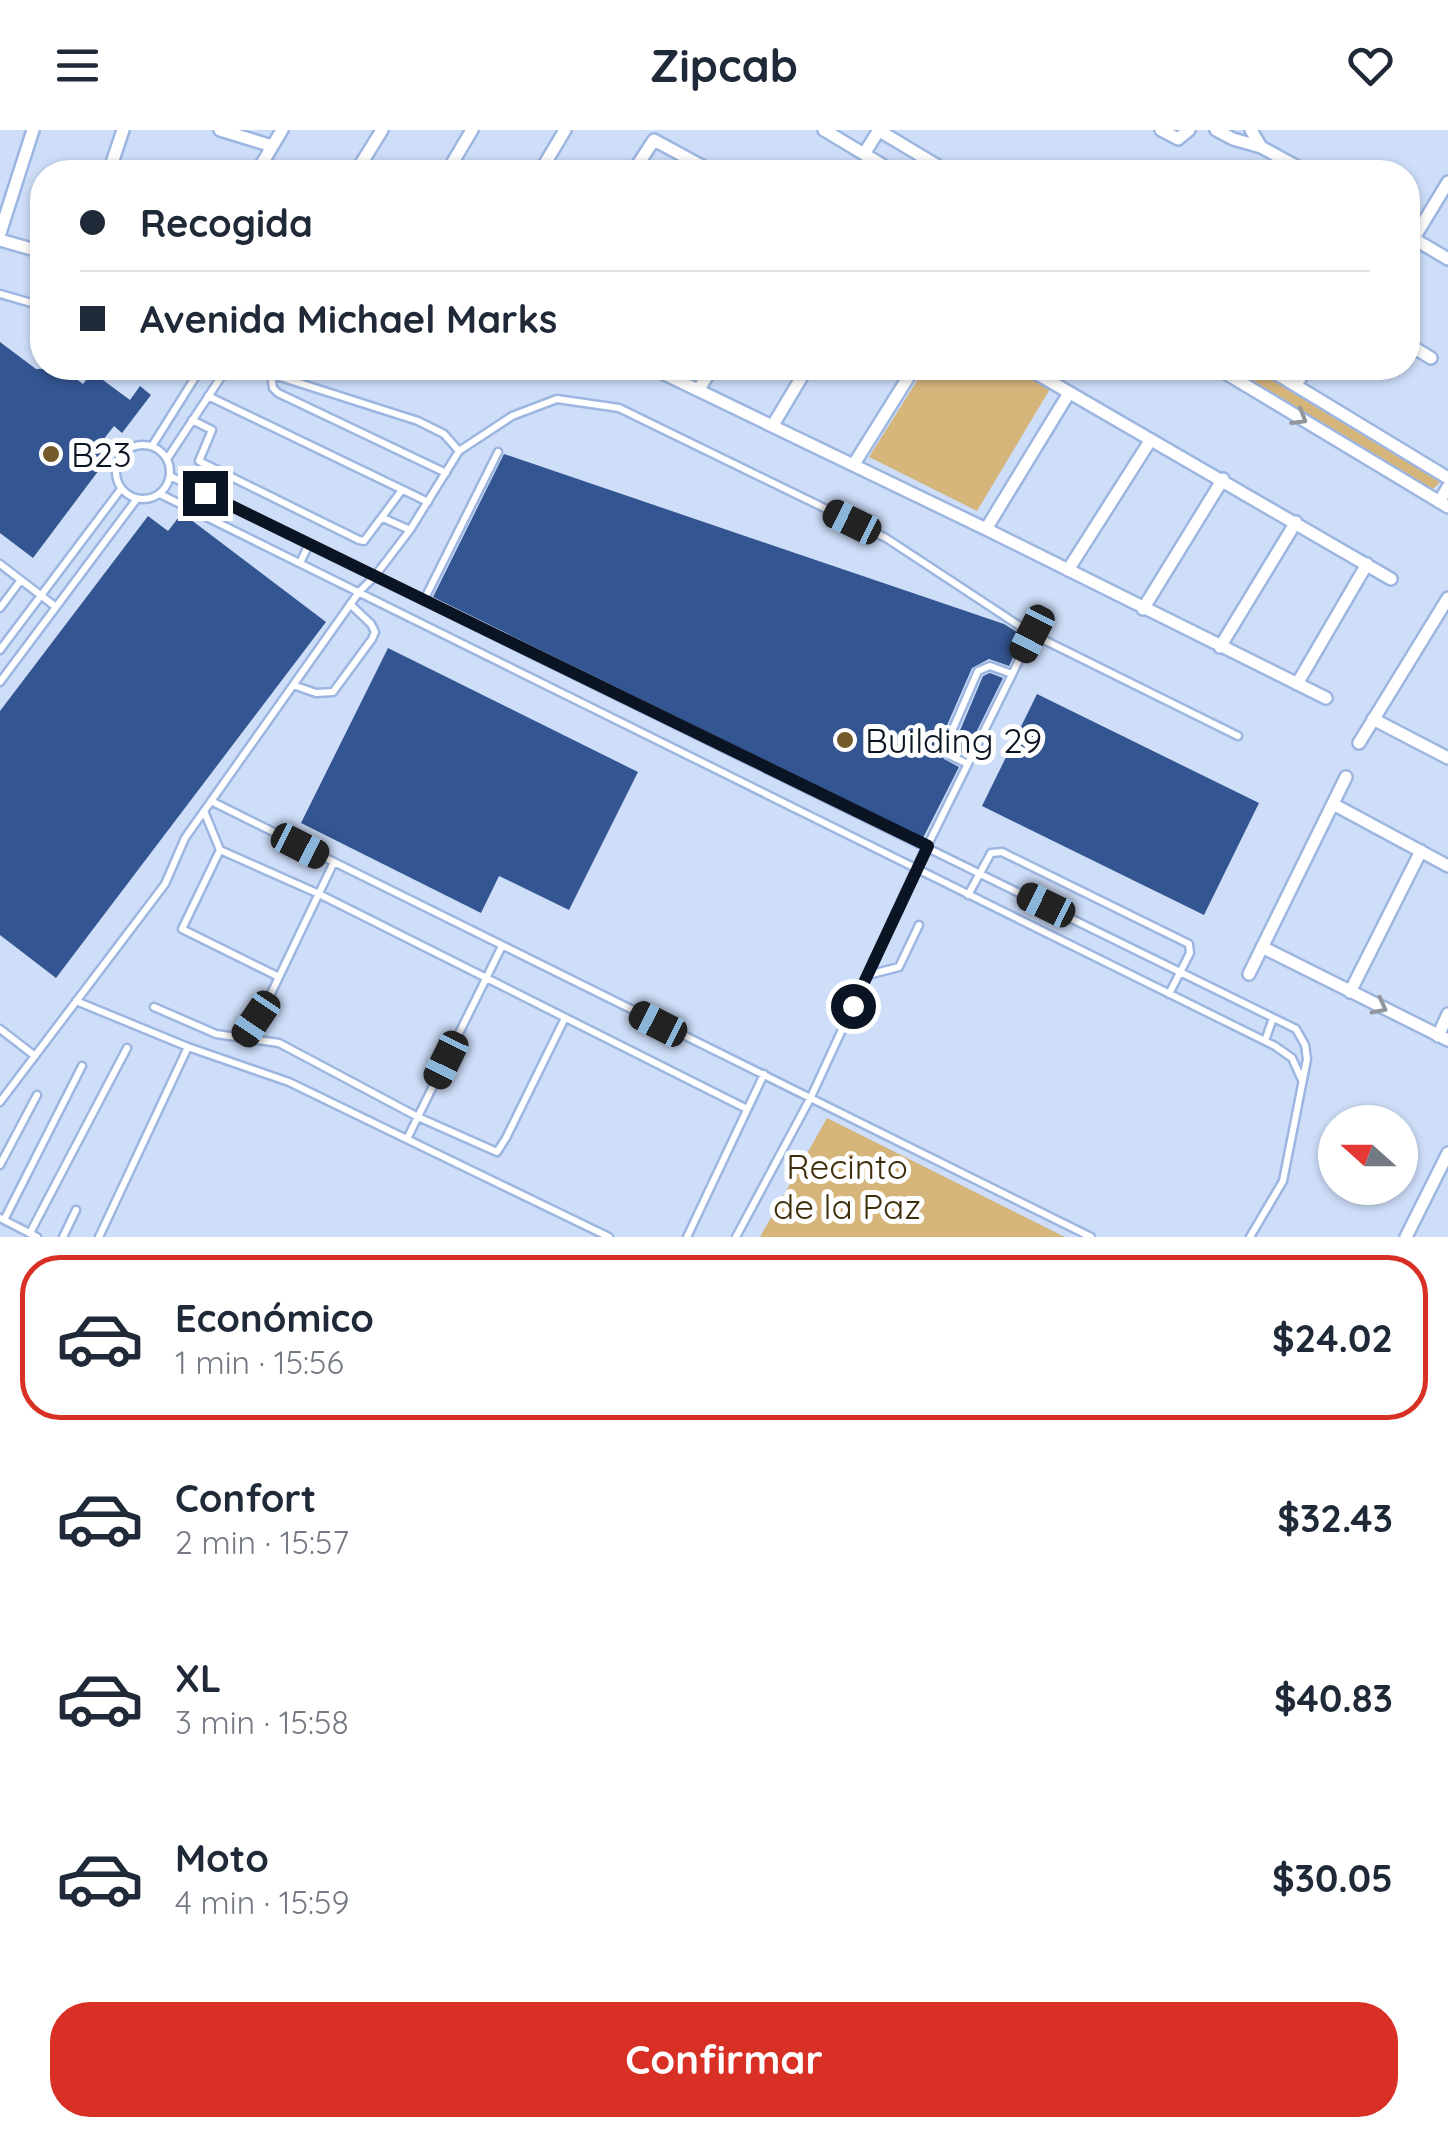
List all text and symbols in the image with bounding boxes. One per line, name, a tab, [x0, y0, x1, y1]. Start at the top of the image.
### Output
text: Zipcab	[650, 37, 798, 93]
icon: menu	[50, 38, 105, 93]
icon: heart	[1343, 38, 1398, 93]
text: Recogida	[140, 199, 313, 247]
text: Avenida Michael Marks	[140, 295, 557, 343]
one-way arrow	[1289, 406, 1307, 425]
place label: B23	[71, 432, 132, 476]
marker: B23	[40, 443, 62, 465]
route end	[183, 471, 228, 516]
car	[818, 495, 886, 549]
car	[1005, 600, 1059, 668]
place label: Building 29	[865, 718, 1042, 762]
marker: Building 29	[834, 729, 856, 751]
car	[266, 819, 334, 873]
car	[1012, 878, 1080, 932]
route start	[831, 984, 876, 1029]
car	[227, 986, 285, 1052]
one-way arrow	[1370, 995, 1388, 1014]
car	[624, 997, 692, 1051]
car	[419, 1026, 473, 1094]
north arrow	[1318, 1105, 1418, 1205]
map controls	[1318, 1105, 1418, 1205]
park label: Recinto de la Paz	[773, 1144, 921, 1228]
icon: car	[55, 1293, 145, 1383]
text: Económico	[175, 1294, 374, 1342]
text: $24.02	[1272, 1314, 1393, 1362]
text: 1 min · 15:56	[175, 1342, 344, 1382]
icon: car	[55, 1473, 145, 1563]
text: Confort	[175, 1474, 316, 1522]
text: $32.43	[1277, 1494, 1393, 1542]
text: 2 min · 15:57	[175, 1522, 349, 1562]
icon: car	[55, 1653, 145, 1743]
text: XL	[175, 1654, 221, 1702]
text: $40.83	[1274, 1674, 1393, 1722]
text: 3 min · 15:58	[175, 1702, 349, 1742]
icon: car	[55, 1833, 145, 1923]
text: Moto	[175, 1834, 269, 1882]
text: $30.05	[1272, 1854, 1393, 1902]
text: 4 min · 15:59	[175, 1882, 349, 1922]
button: Confirmar	[50, 2002, 1398, 2117]

